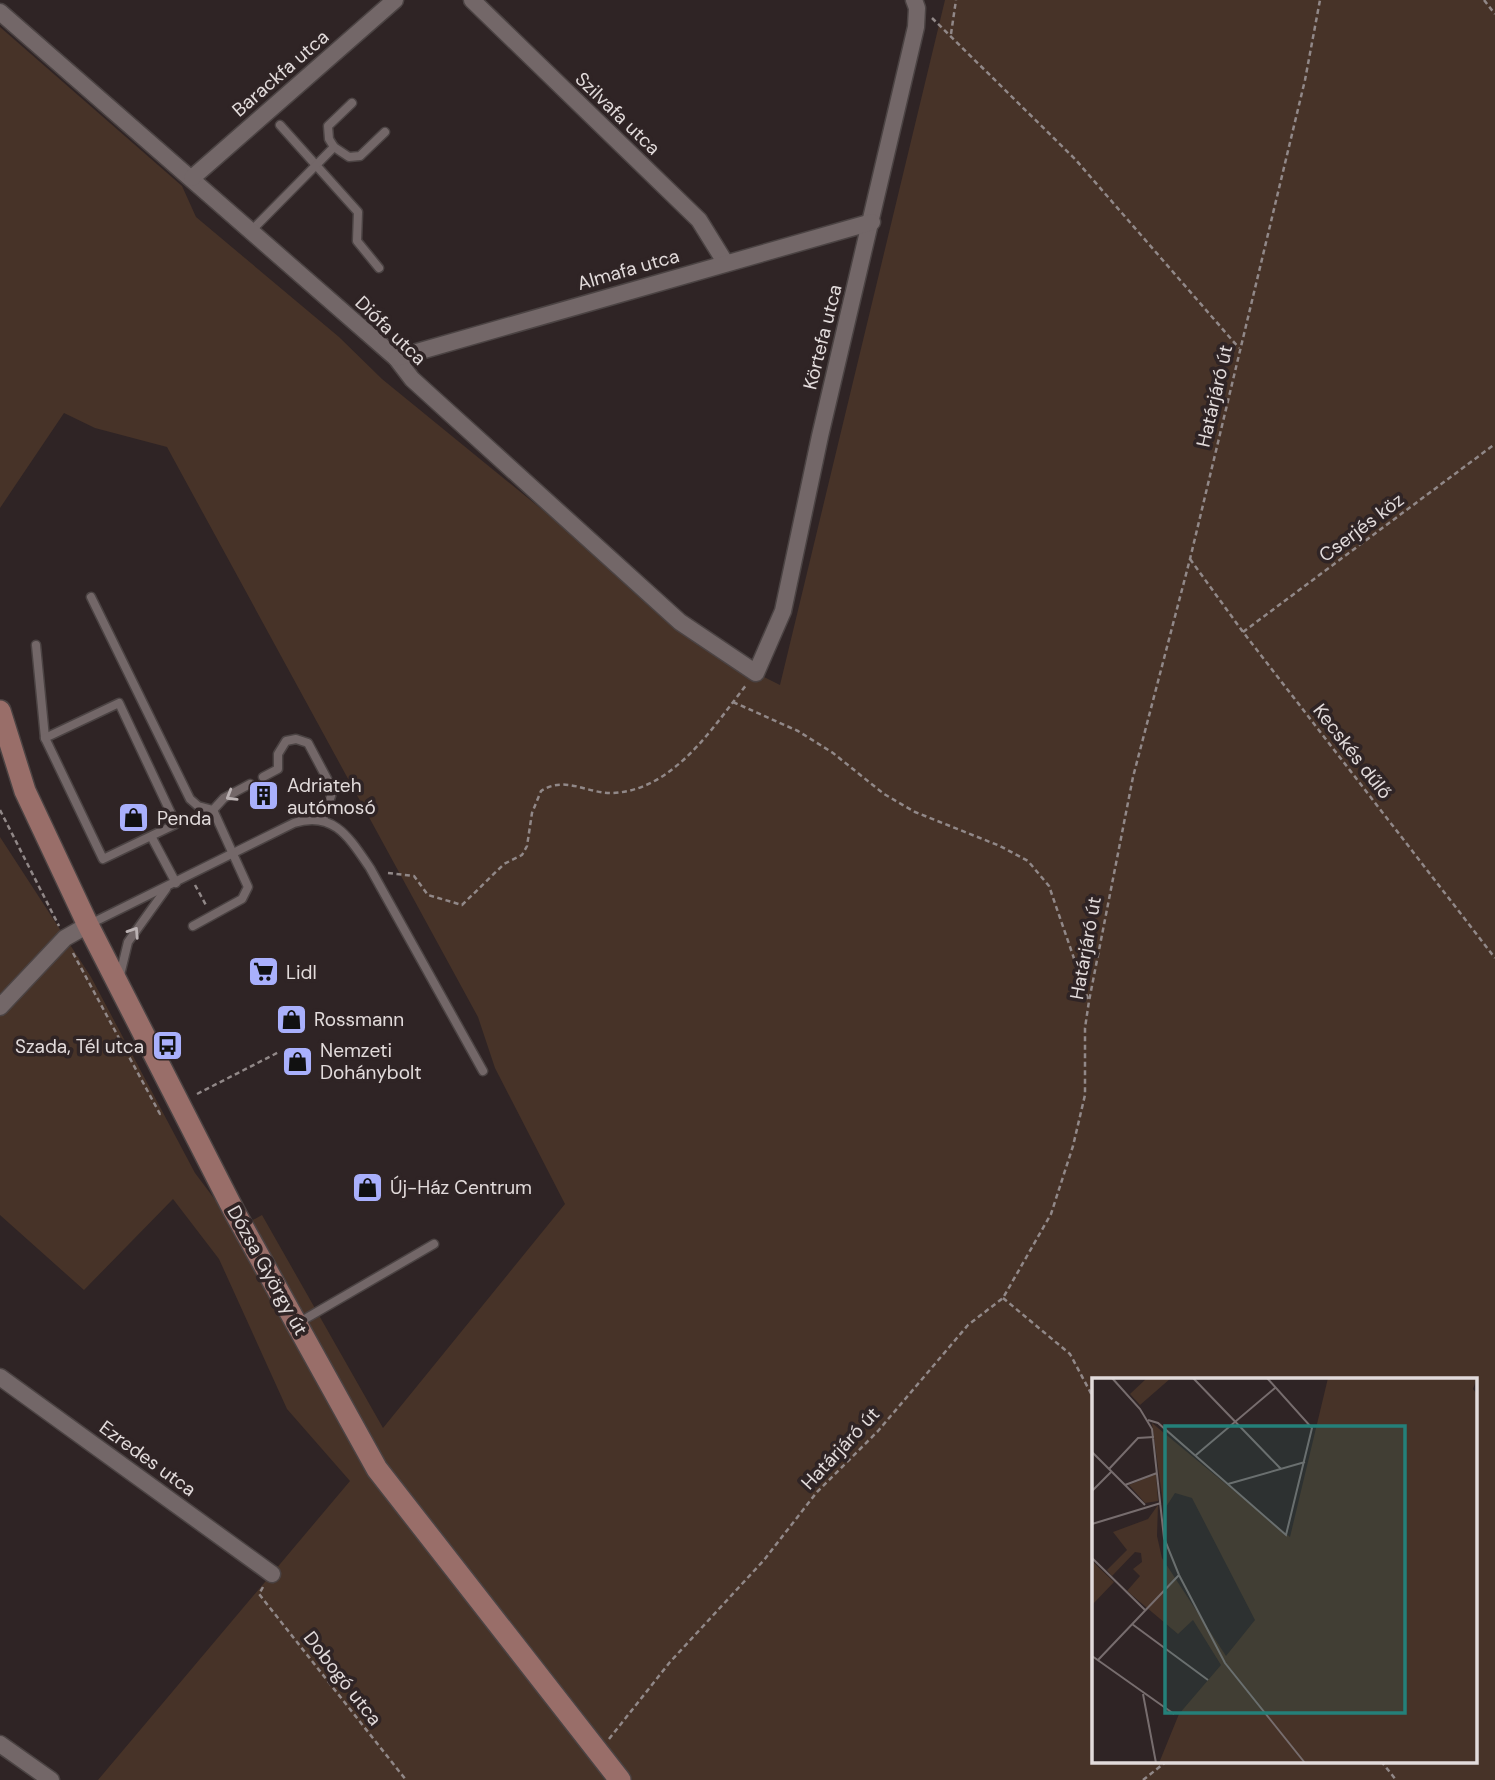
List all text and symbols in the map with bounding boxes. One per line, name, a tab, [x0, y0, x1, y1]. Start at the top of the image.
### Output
street label: Barackfa utca	[227, 24, 334, 122]
street label: Szilvafa utca	[570, 66, 666, 160]
street label: Almafa utca	[574, 243, 682, 296]
street label: Körtefa utca	[797, 282, 848, 392]
street label: Diófa utca	[350, 290, 432, 370]
street label: Határjáró út	[1191, 343, 1238, 450]
street label: Cserjés köz	[1314, 487, 1409, 567]
street label: Kecskés dűlő	[1308, 699, 1398, 804]
place label: Adriateh autómosó	[287, 773, 376, 820]
building icon: Adriateh autómosó	[247, 779, 281, 813]
one-way arrow	[225, 787, 238, 800]
shop icon: Penda	[117, 801, 151, 835]
place label: Penda	[157, 806, 211, 831]
street label: Határjáró út	[1064, 895, 1107, 1002]
one-way arrow	[126, 927, 139, 940]
supermarket icon: Lidl	[246, 955, 280, 989]
place label: Lidl	[286, 960, 317, 985]
shop icon: Rossmann	[274, 1002, 308, 1036]
place label: Rossmann	[314, 1007, 404, 1032]
bus stop icon: Szada, Tél utca	[150, 1029, 184, 1063]
place label: Szada, Tél utca	[15, 1034, 144, 1059]
place label: Nemzeti Dohánybolt	[320, 1038, 422, 1085]
shop icon: Nemzeti Dohánybolt	[280, 1044, 314, 1078]
shop icon: Új-Ház Centrum	[350, 1170, 384, 1204]
place label: Új-Ház Centrum	[390, 1175, 532, 1200]
street label: Dózsa György út	[222, 1201, 314, 1340]
inset map	[1092, 1378, 1478, 1762]
street label: Határjáró út	[796, 1402, 885, 1495]
street label: Ezredes utca	[94, 1415, 201, 1502]
street label: Dobogó utca	[298, 1626, 387, 1730]

